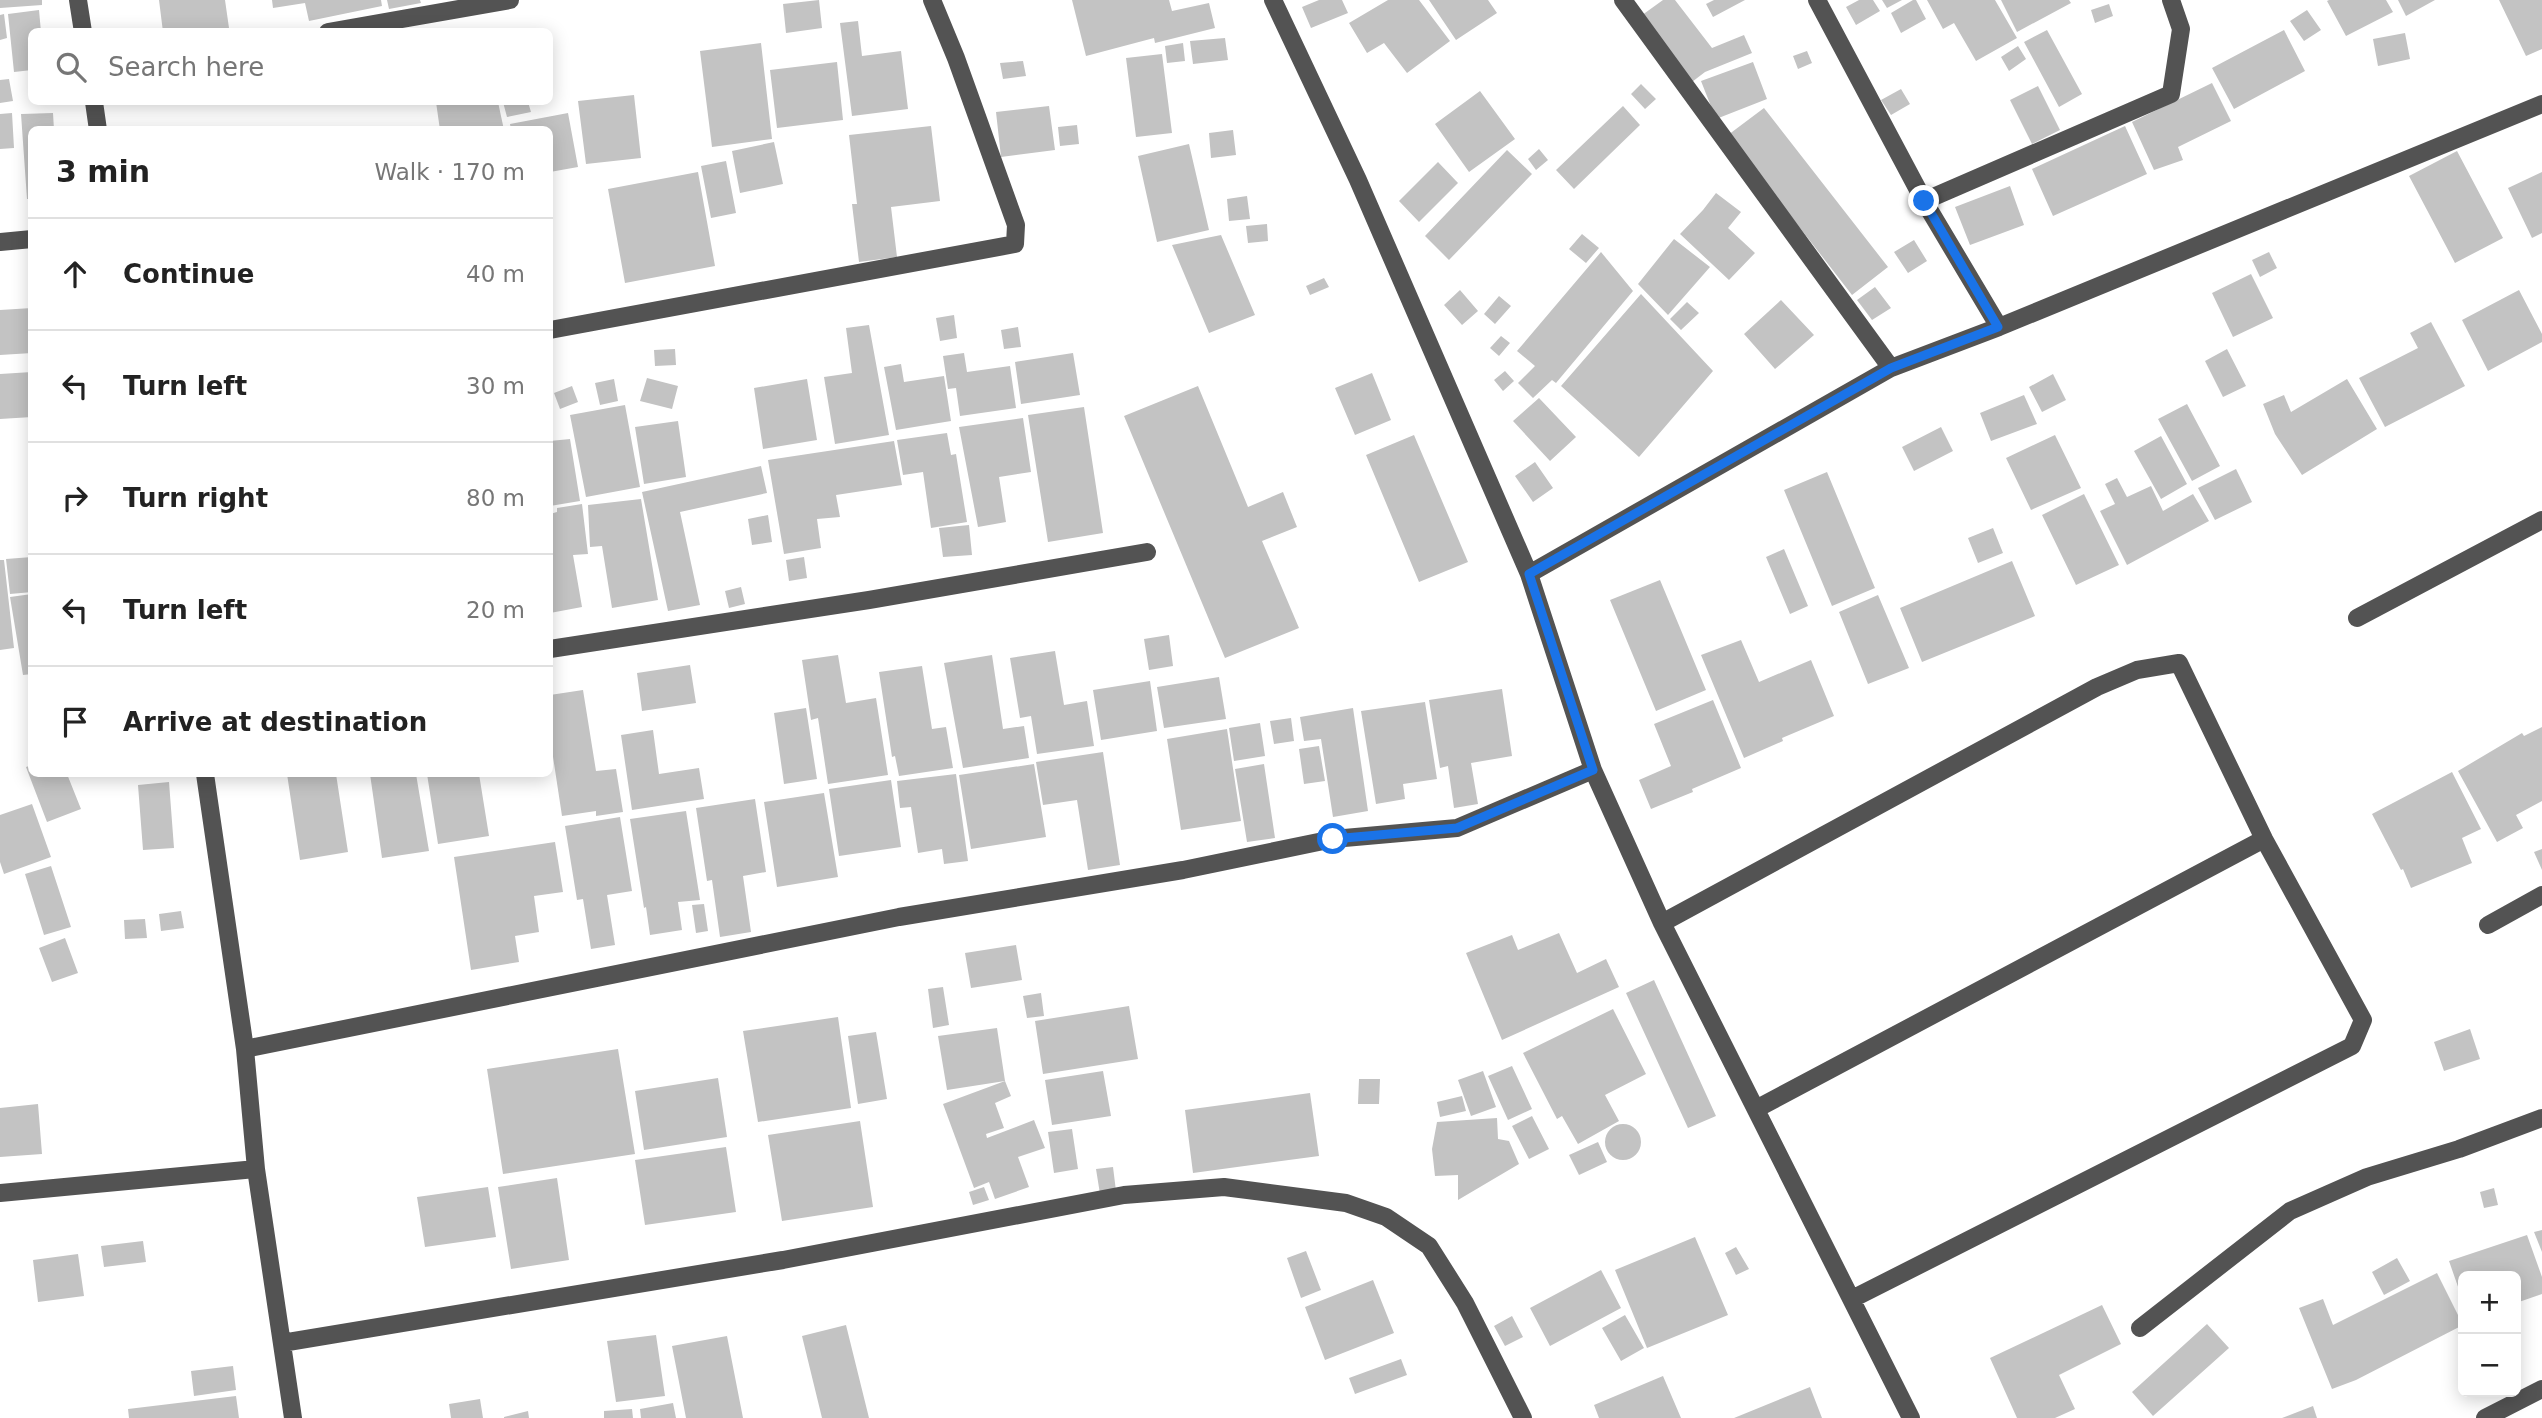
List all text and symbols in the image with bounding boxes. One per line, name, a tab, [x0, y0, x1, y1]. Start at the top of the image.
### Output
search box	[28, 28, 553, 105]
icon: search	[52, 48, 90, 86]
text: Search here	[108, 52, 264, 82]
text: 3 min	[56, 154, 150, 189]
text: Walk · 170 m	[374, 159, 525, 185]
route end	[1908, 185, 1939, 216]
icon: ahead	[56, 255, 94, 293]
text: Continue	[123, 259, 254, 289]
text: 40 m	[466, 261, 525, 287]
icon: left	[56, 367, 94, 405]
text: Turn left	[123, 371, 247, 401]
text: 30 m	[466, 373, 525, 399]
icon: right	[56, 479, 94, 517]
text: Turn right	[123, 483, 268, 513]
text: 80 m	[466, 485, 525, 511]
icon: left	[56, 591, 94, 629]
text: Turn left	[123, 595, 247, 625]
text: 20 m	[466, 597, 525, 623]
icon: arrive	[56, 703, 94, 741]
text: Arrive at destination	[123, 707, 427, 737]
route start	[1317, 823, 1348, 854]
map controls	[2458, 1271, 2521, 1397]
button: +	[2458, 1271, 2521, 1334]
button: −	[2458, 1334, 2521, 1397]

